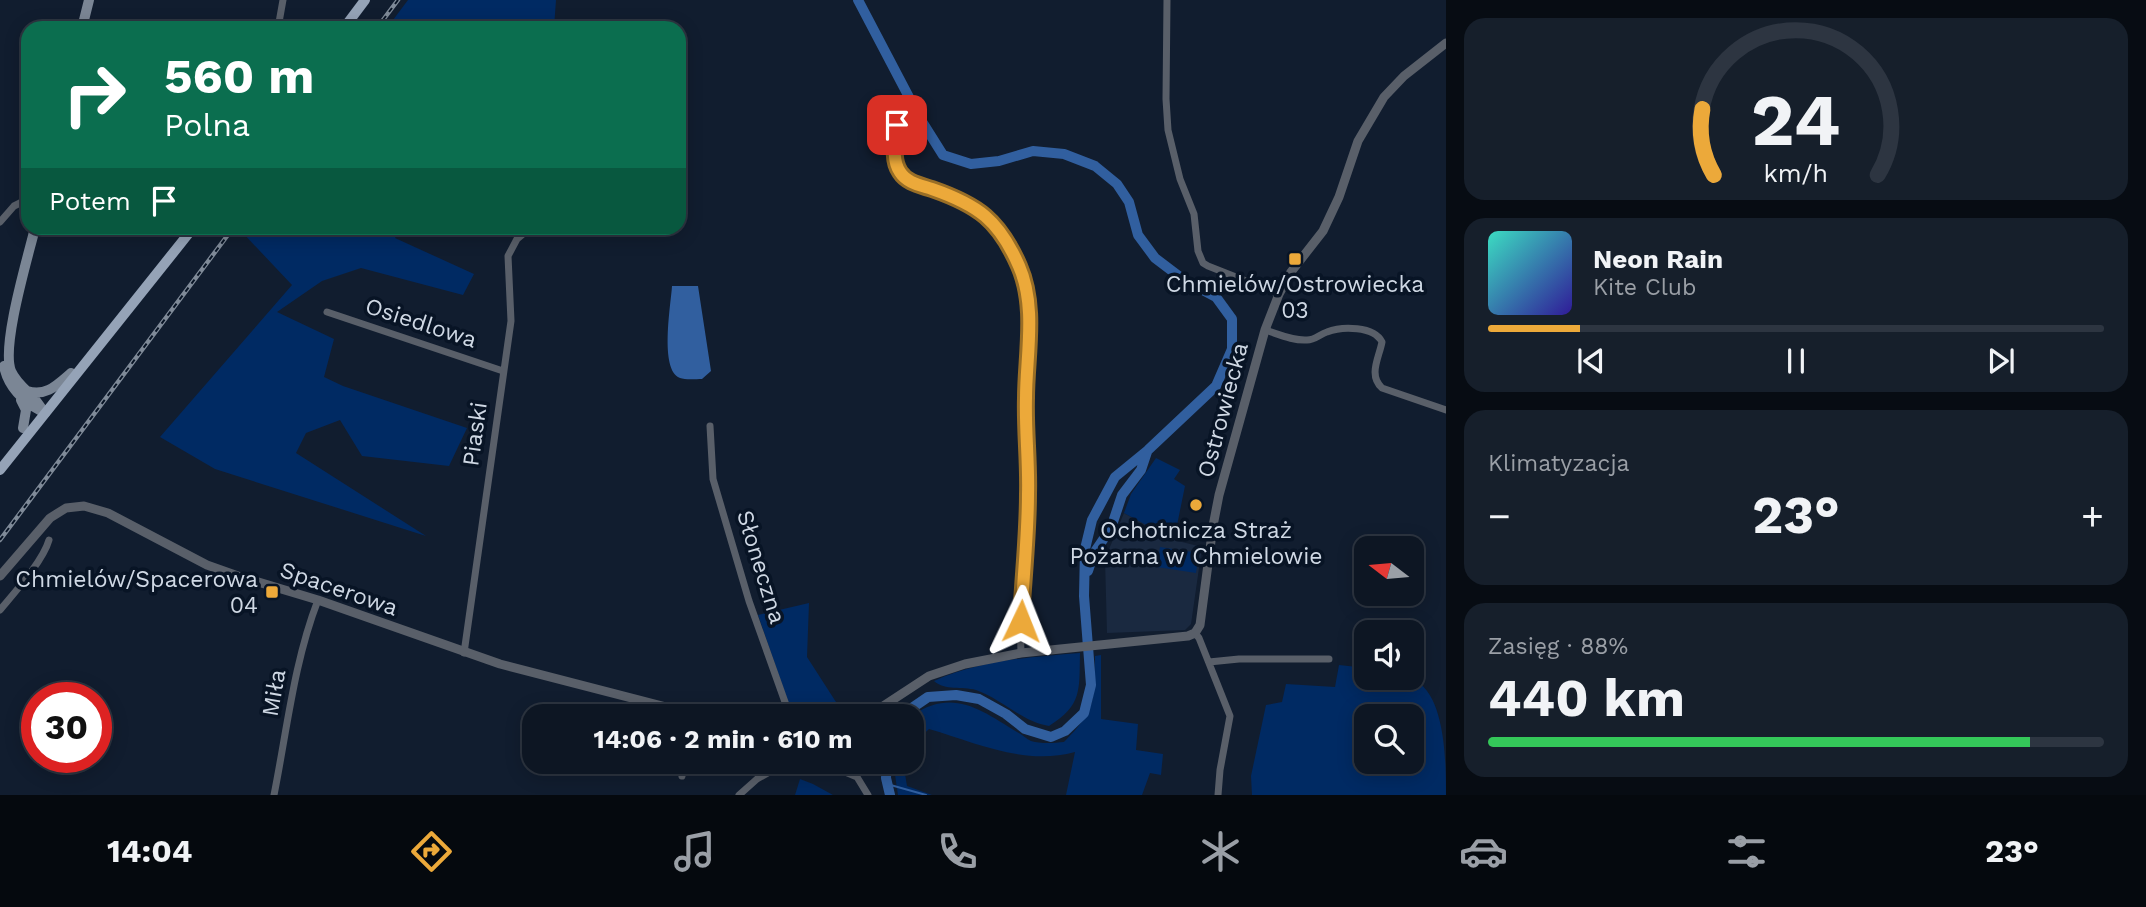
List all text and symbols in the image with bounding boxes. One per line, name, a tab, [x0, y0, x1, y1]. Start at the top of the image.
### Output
text: 560 m	[164, 47, 314, 105]
icon: right	[49, 49, 140, 140]
text: 24	[1751, 77, 1841, 163]
pin	[867, 95, 927, 155]
text: Polna	[164, 106, 250, 144]
icon: arrive	[878, 106, 916, 144]
text: km/h	[1764, 159, 1828, 188]
icon: arrive	[145, 182, 183, 220]
text: Potem	[49, 186, 131, 216]
text: Neon Rain	[1593, 244, 1723, 274]
marker: Chmielów/Ostrowiecka 03	[1287, 251, 1303, 267]
place label: Chmielów/Ostrowiecka 03	[1166, 271, 1424, 324]
text: Kite Club	[1593, 274, 1696, 301]
street label: Osiedlowa	[362, 292, 480, 354]
street label: Ostrowiecka	[1192, 339, 1254, 481]
icon: previous	[1572, 342, 1610, 380]
icon: pause	[1777, 342, 1815, 380]
icon: next	[1982, 342, 2020, 380]
street label: Piaski	[457, 400, 493, 468]
text: Klimatyzacja	[1488, 450, 1630, 477]
text: 23°	[1752, 485, 1840, 546]
text: −	[1488, 494, 1511, 538]
text: +	[2081, 494, 2104, 538]
marker: Ochotnicza Straż Pożarna w Chmielowie	[1188, 497, 1204, 513]
street label: Słoneczna	[731, 507, 791, 627]
place label: Ochotnicza Straż Pożarna w Chmielowie	[1069, 517, 1323, 570]
north arrow	[1354, 536, 1424, 606]
map controls	[1354, 536, 1424, 774]
street label: Spacerowa	[277, 556, 401, 622]
place label: Chmielów/Spacerowa 04	[15, 566, 258, 619]
marker: Chmielów/Spacerowa 04	[264, 584, 280, 600]
position arrow	[984, 584, 1058, 658]
button: sound	[1354, 620, 1424, 690]
text: Zasięg · 88%	[1488, 633, 1628, 660]
street label: Miła	[257, 667, 291, 719]
text: 440 km	[1488, 668, 1685, 729]
speed limit sign: 30	[21, 682, 112, 773]
button: search	[1354, 704, 1424, 774]
text: 14:06 · 2 min · 610 m	[593, 724, 853, 754]
icon: directions	[407, 827, 456, 876]
icon: music	[670, 827, 719, 876]
icon: phone	[933, 827, 982, 876]
icon: climate	[1196, 827, 1245, 876]
icon: car	[1459, 827, 1508, 876]
icon: filters	[1722, 827, 1771, 876]
text: 14:04	[107, 832, 192, 870]
text: 23°	[1985, 832, 2039, 870]

